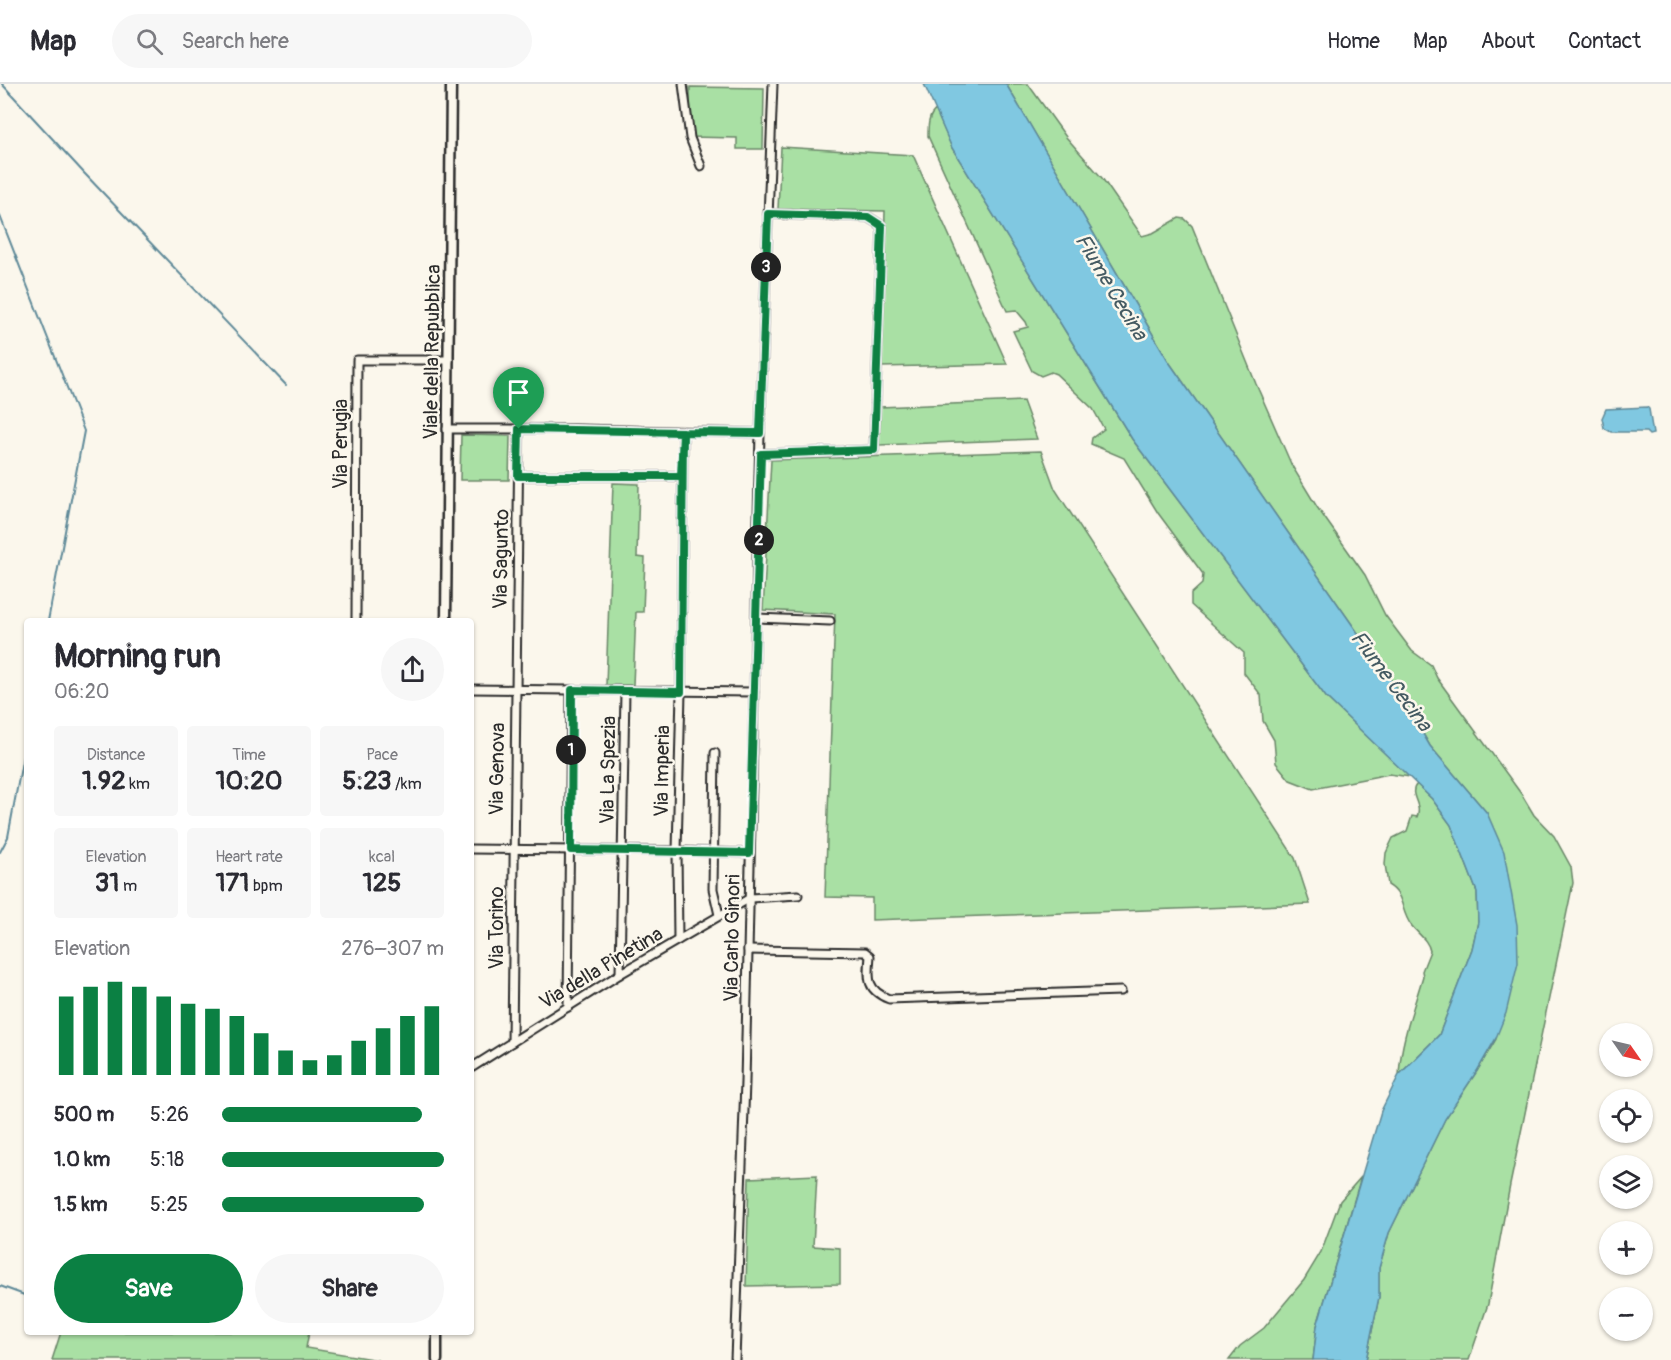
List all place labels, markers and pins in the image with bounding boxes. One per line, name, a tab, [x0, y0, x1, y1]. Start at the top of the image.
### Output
pin: 3	[751, 252, 781, 282]
pin	[493, 367, 544, 429]
pin: 2	[744, 525, 774, 555]
pin: 1	[556, 735, 586, 765]

